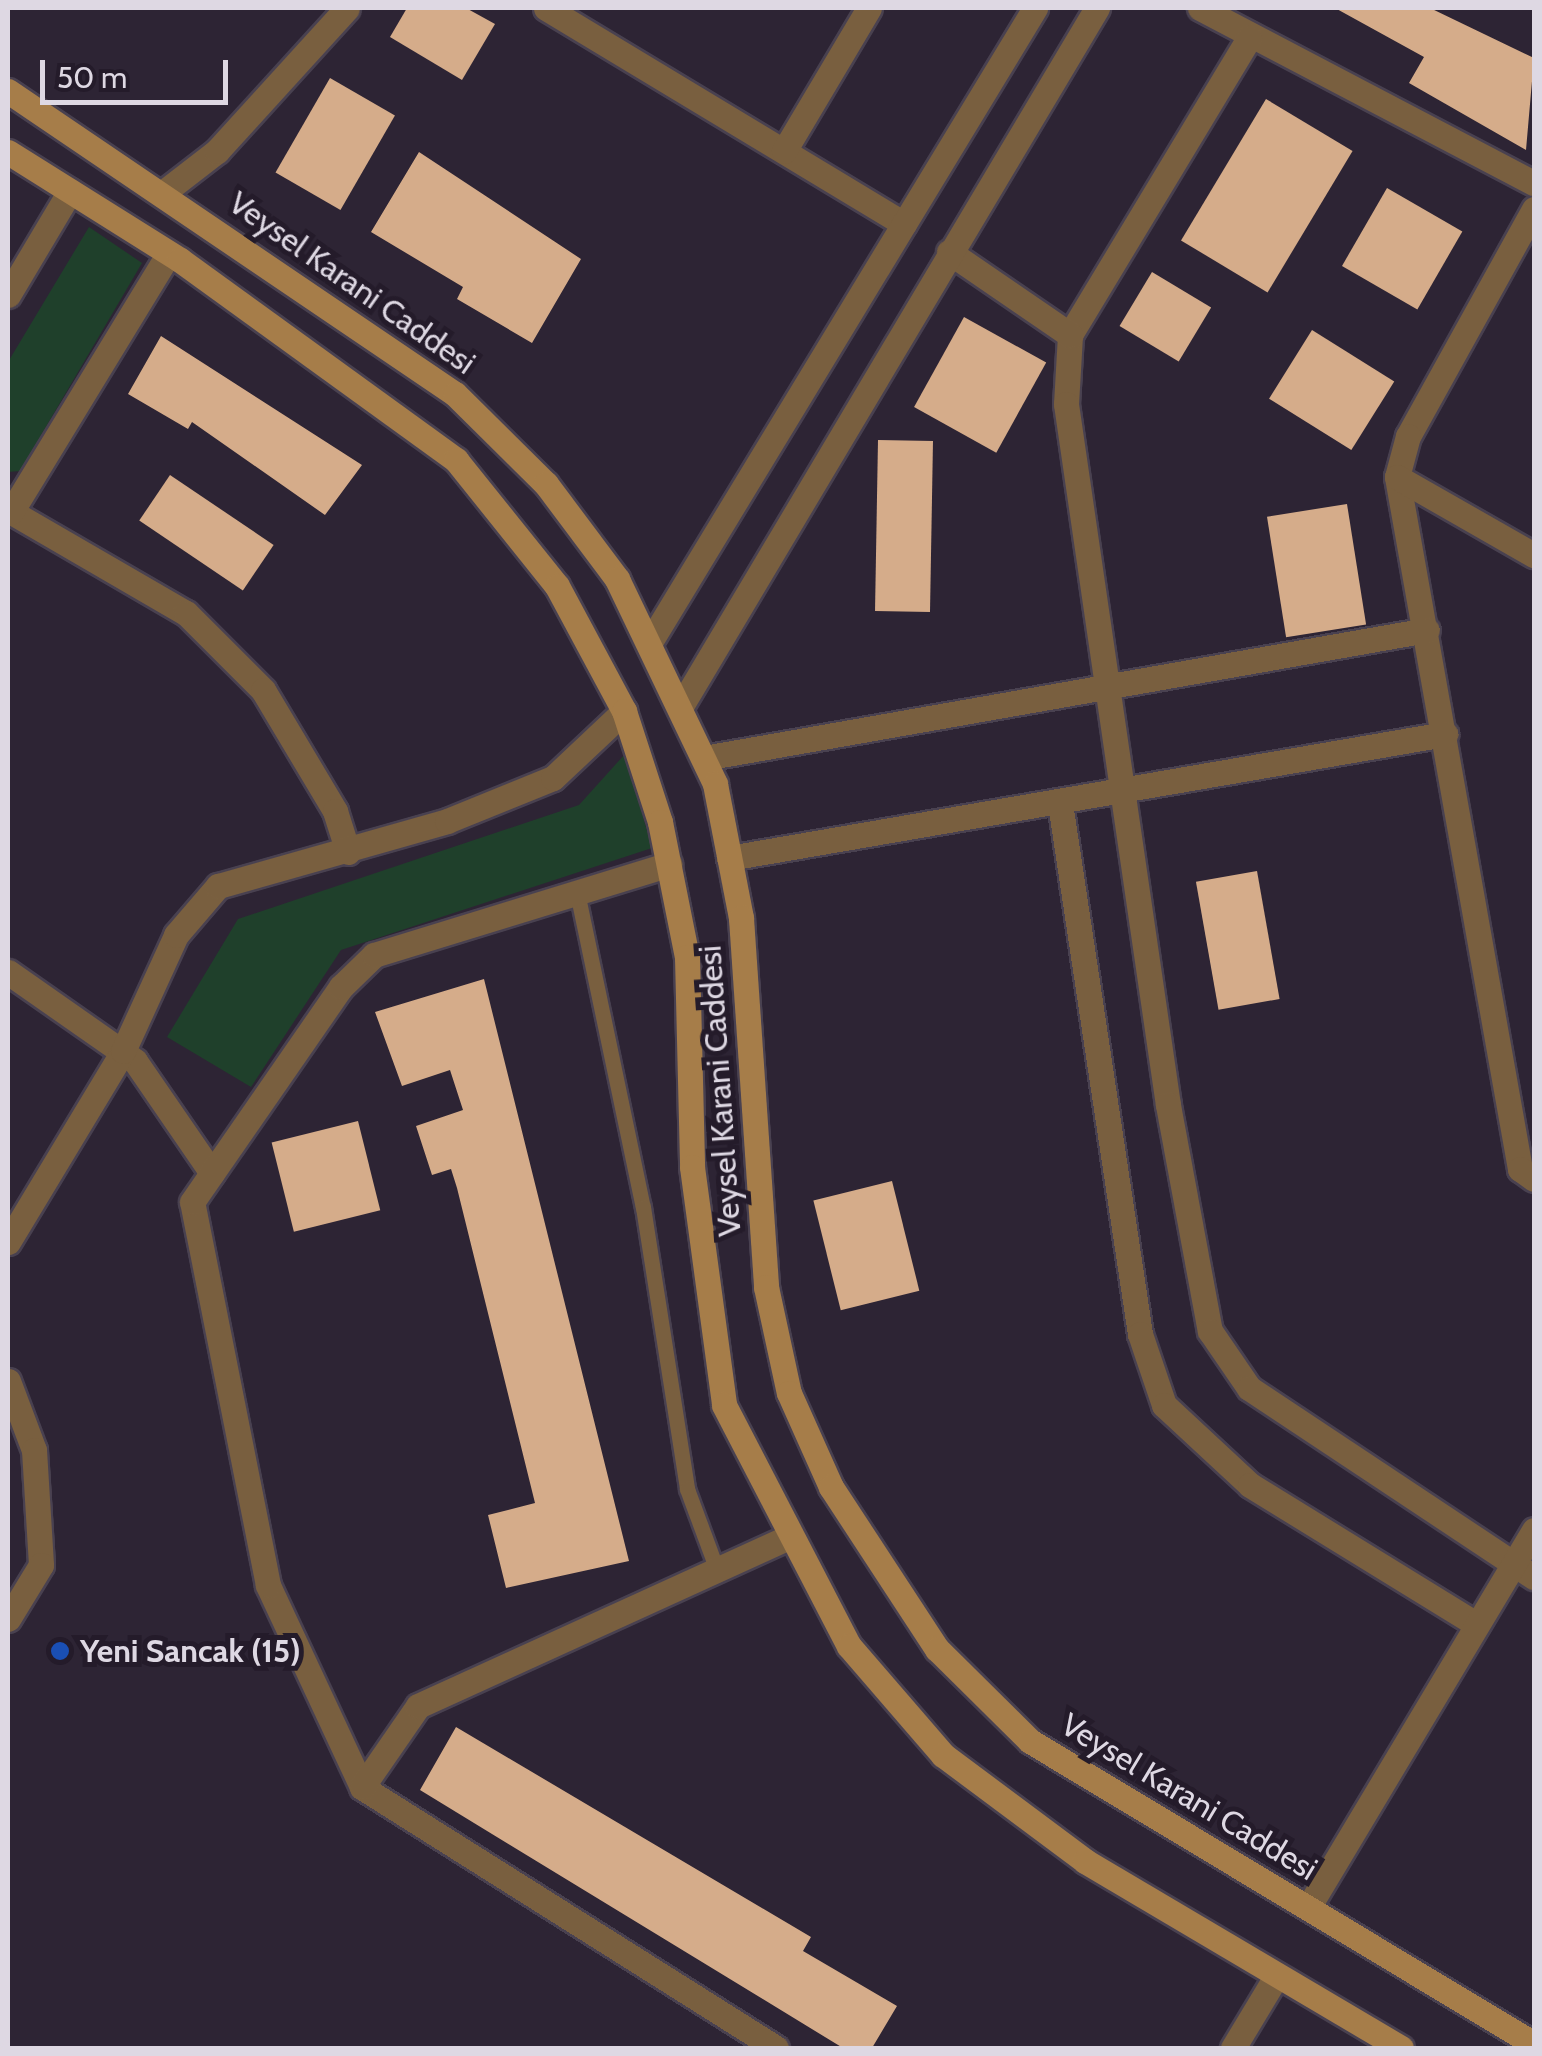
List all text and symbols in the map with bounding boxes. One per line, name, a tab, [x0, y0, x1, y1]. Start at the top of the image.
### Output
scale bar	[45, 40, 232, 102]
text: 50 m	[57, 59, 127, 96]
street label: Veysel Karani Caddesi	[221, 184, 483, 382]
street label: Veysel Karani Caddesi	[691, 944, 749, 1238]
place label: Yeni Sancak (15)	[80, 1632, 301, 1670]
marker: Yeni Sancak (15)	[49, 1640, 71, 1662]
street label: Veysel Karani Caddesi	[1054, 1705, 1324, 1889]

